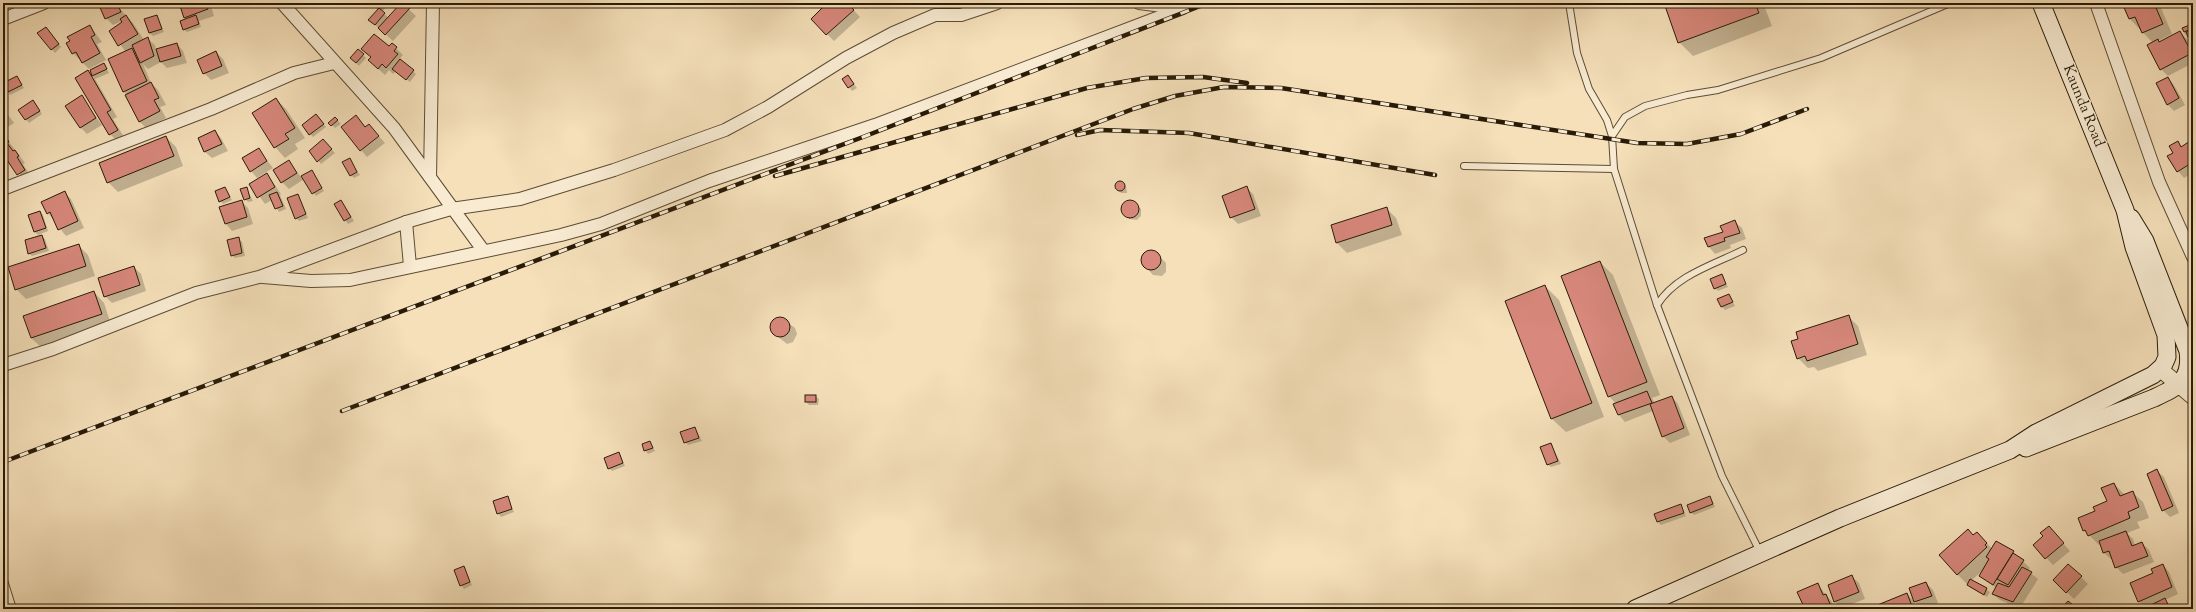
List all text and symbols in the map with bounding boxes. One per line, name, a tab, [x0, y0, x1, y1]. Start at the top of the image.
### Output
street label: Kaunda Road	[2057, 62, 2109, 151]

